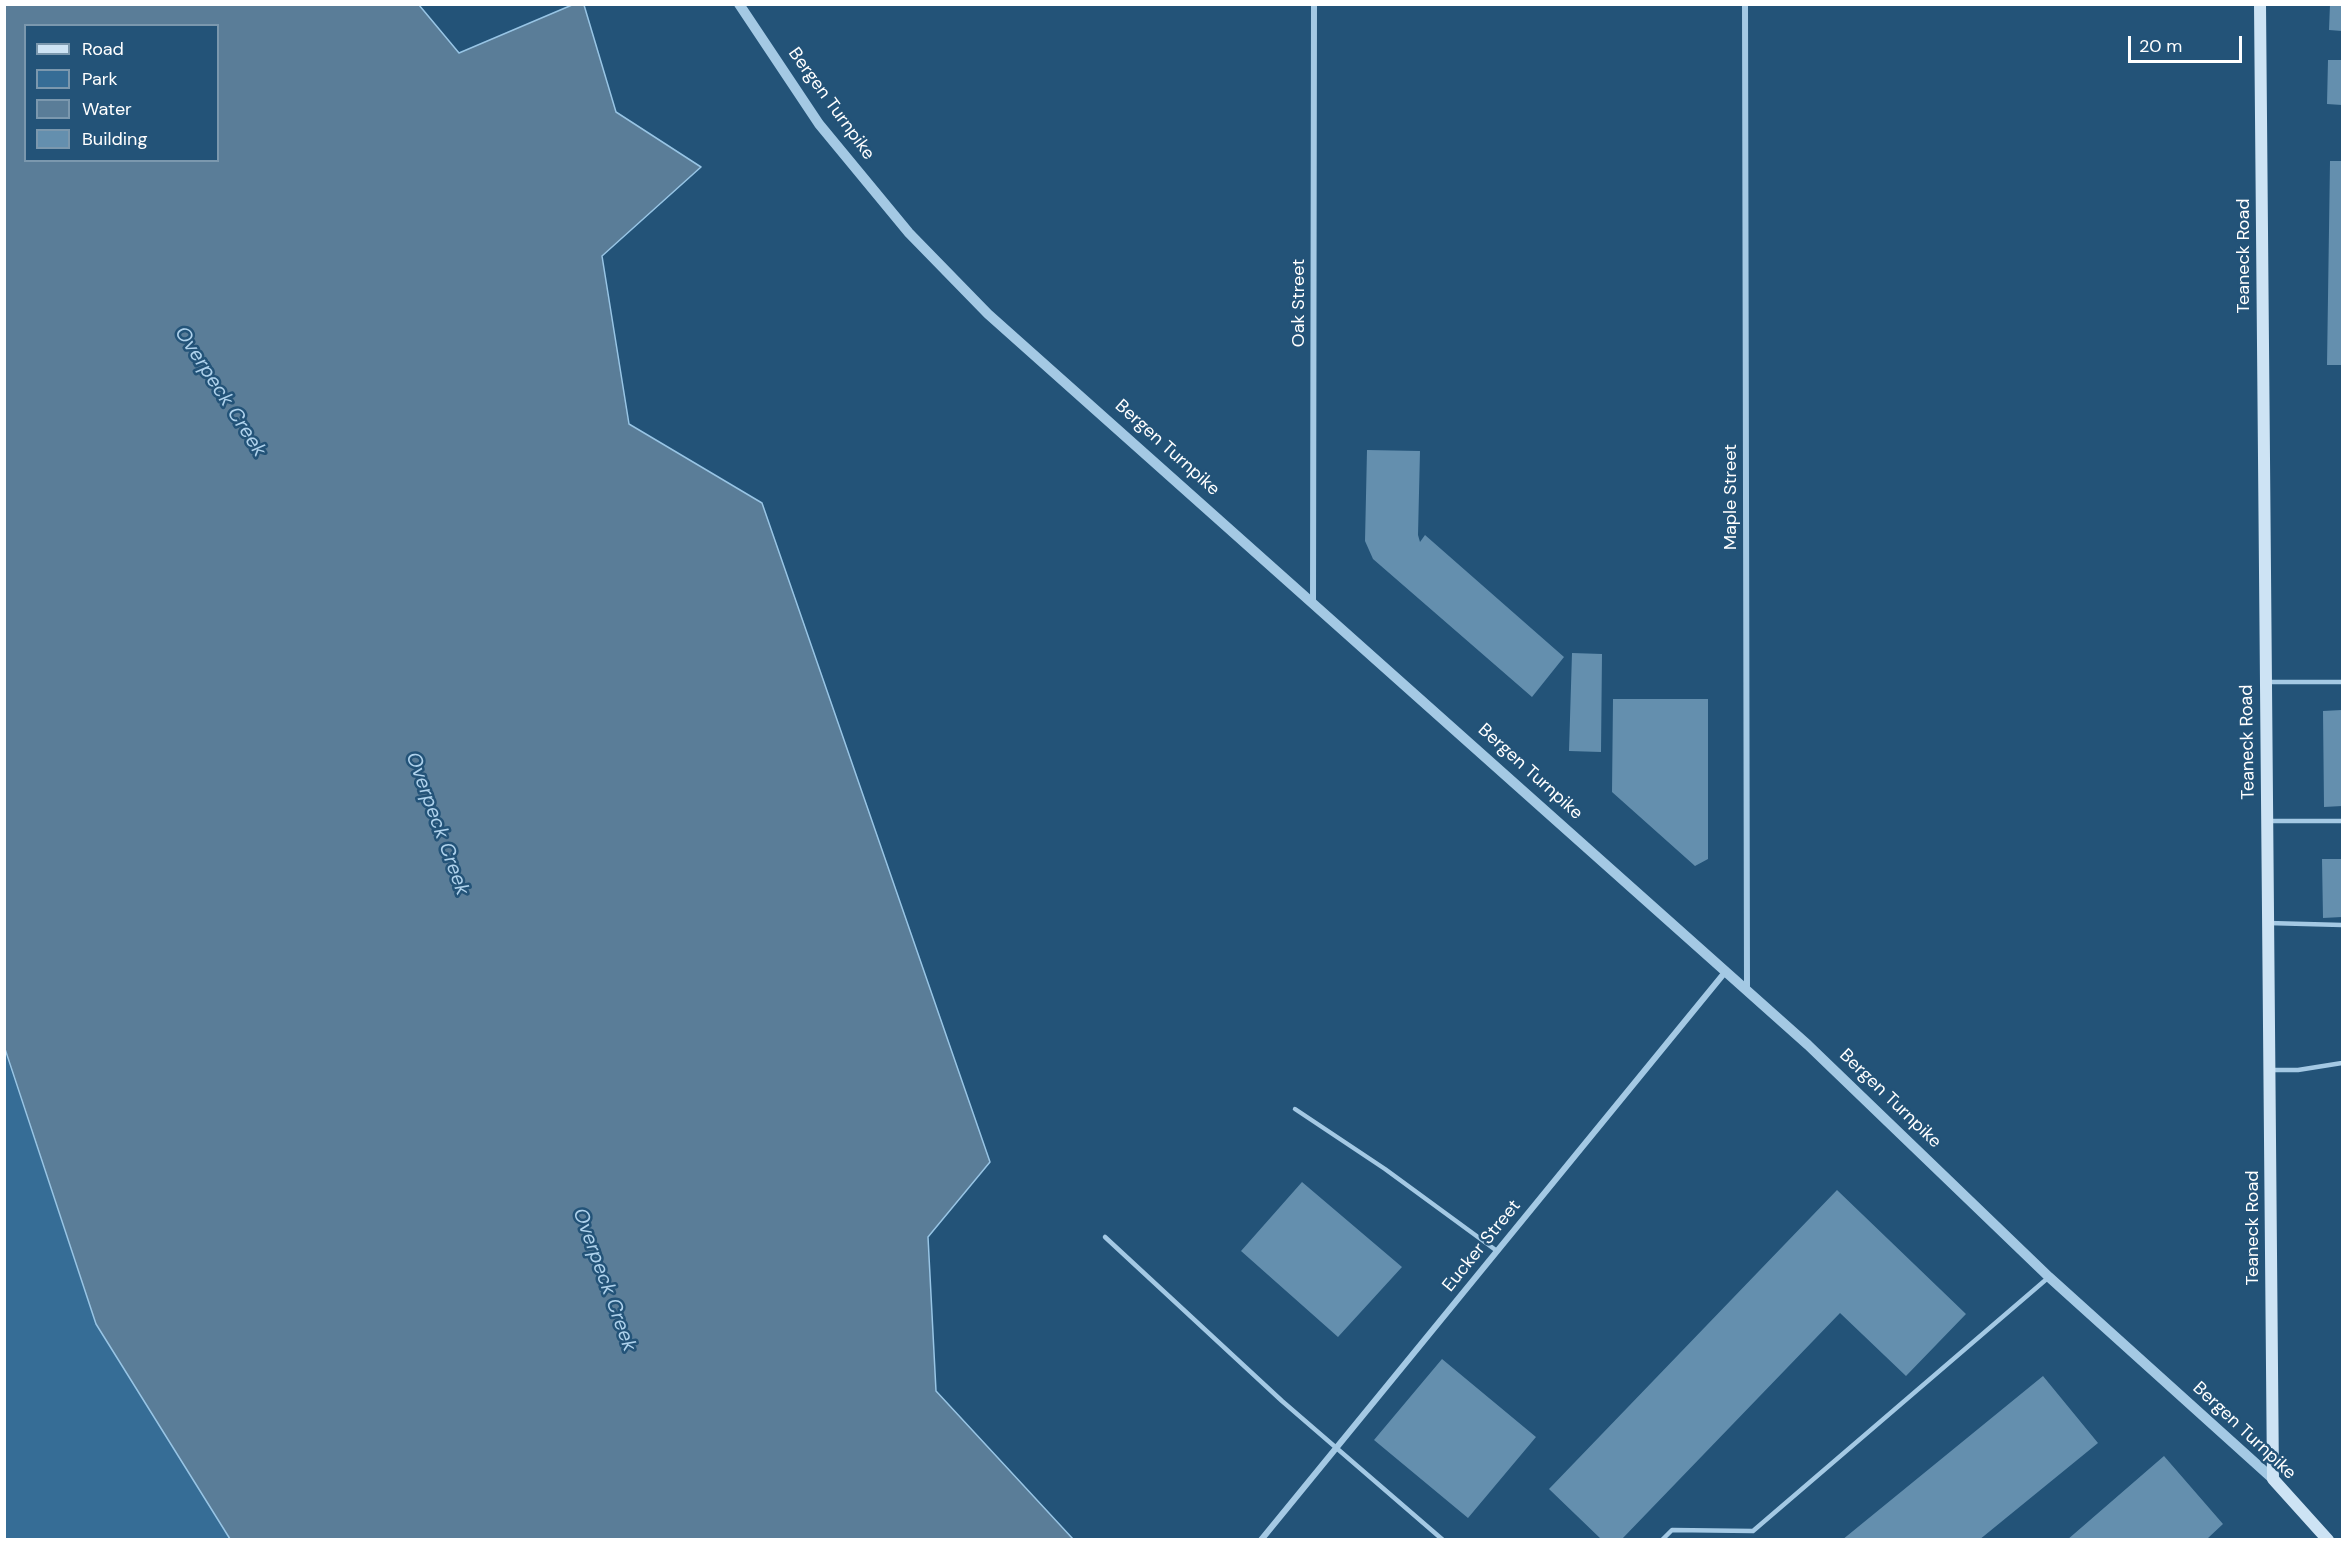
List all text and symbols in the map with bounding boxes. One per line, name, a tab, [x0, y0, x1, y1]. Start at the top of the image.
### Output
legend	[24, 24, 219, 162]
scale bar	[2131, 24, 2245, 62]
text: 20 m	[2139, 34, 2182, 58]
text: Road	[82, 37, 124, 61]
street label: Bergen Turnpike	[783, 44, 879, 164]
text: Park	[82, 67, 118, 91]
text: Water	[82, 97, 132, 121]
text: Building	[82, 127, 147, 151]
street label: Teaneck Road	[2233, 198, 2255, 314]
street label: Oak Street	[1288, 259, 1310, 347]
water label: Overpeck Creek	[169, 322, 271, 462]
street label: Bergen Turnpike	[1110, 395, 1224, 501]
street label: Maple Street	[1720, 444, 1742, 550]
street label: Teaneck Road	[2236, 684, 2260, 800]
street label: Bergen Turnpike	[1473, 719, 1587, 825]
water label: Overpeck Creek	[400, 749, 474, 899]
street label: Bergen Turnpike	[1835, 1045, 1945, 1153]
street label: Teaneck Road	[2242, 1170, 2264, 1286]
street label: Eucker Street	[1438, 1196, 1526, 1296]
water label: Overpeck Creek	[567, 1205, 641, 1355]
street label: Bergen Turnpike	[2188, 1378, 2300, 1484]

